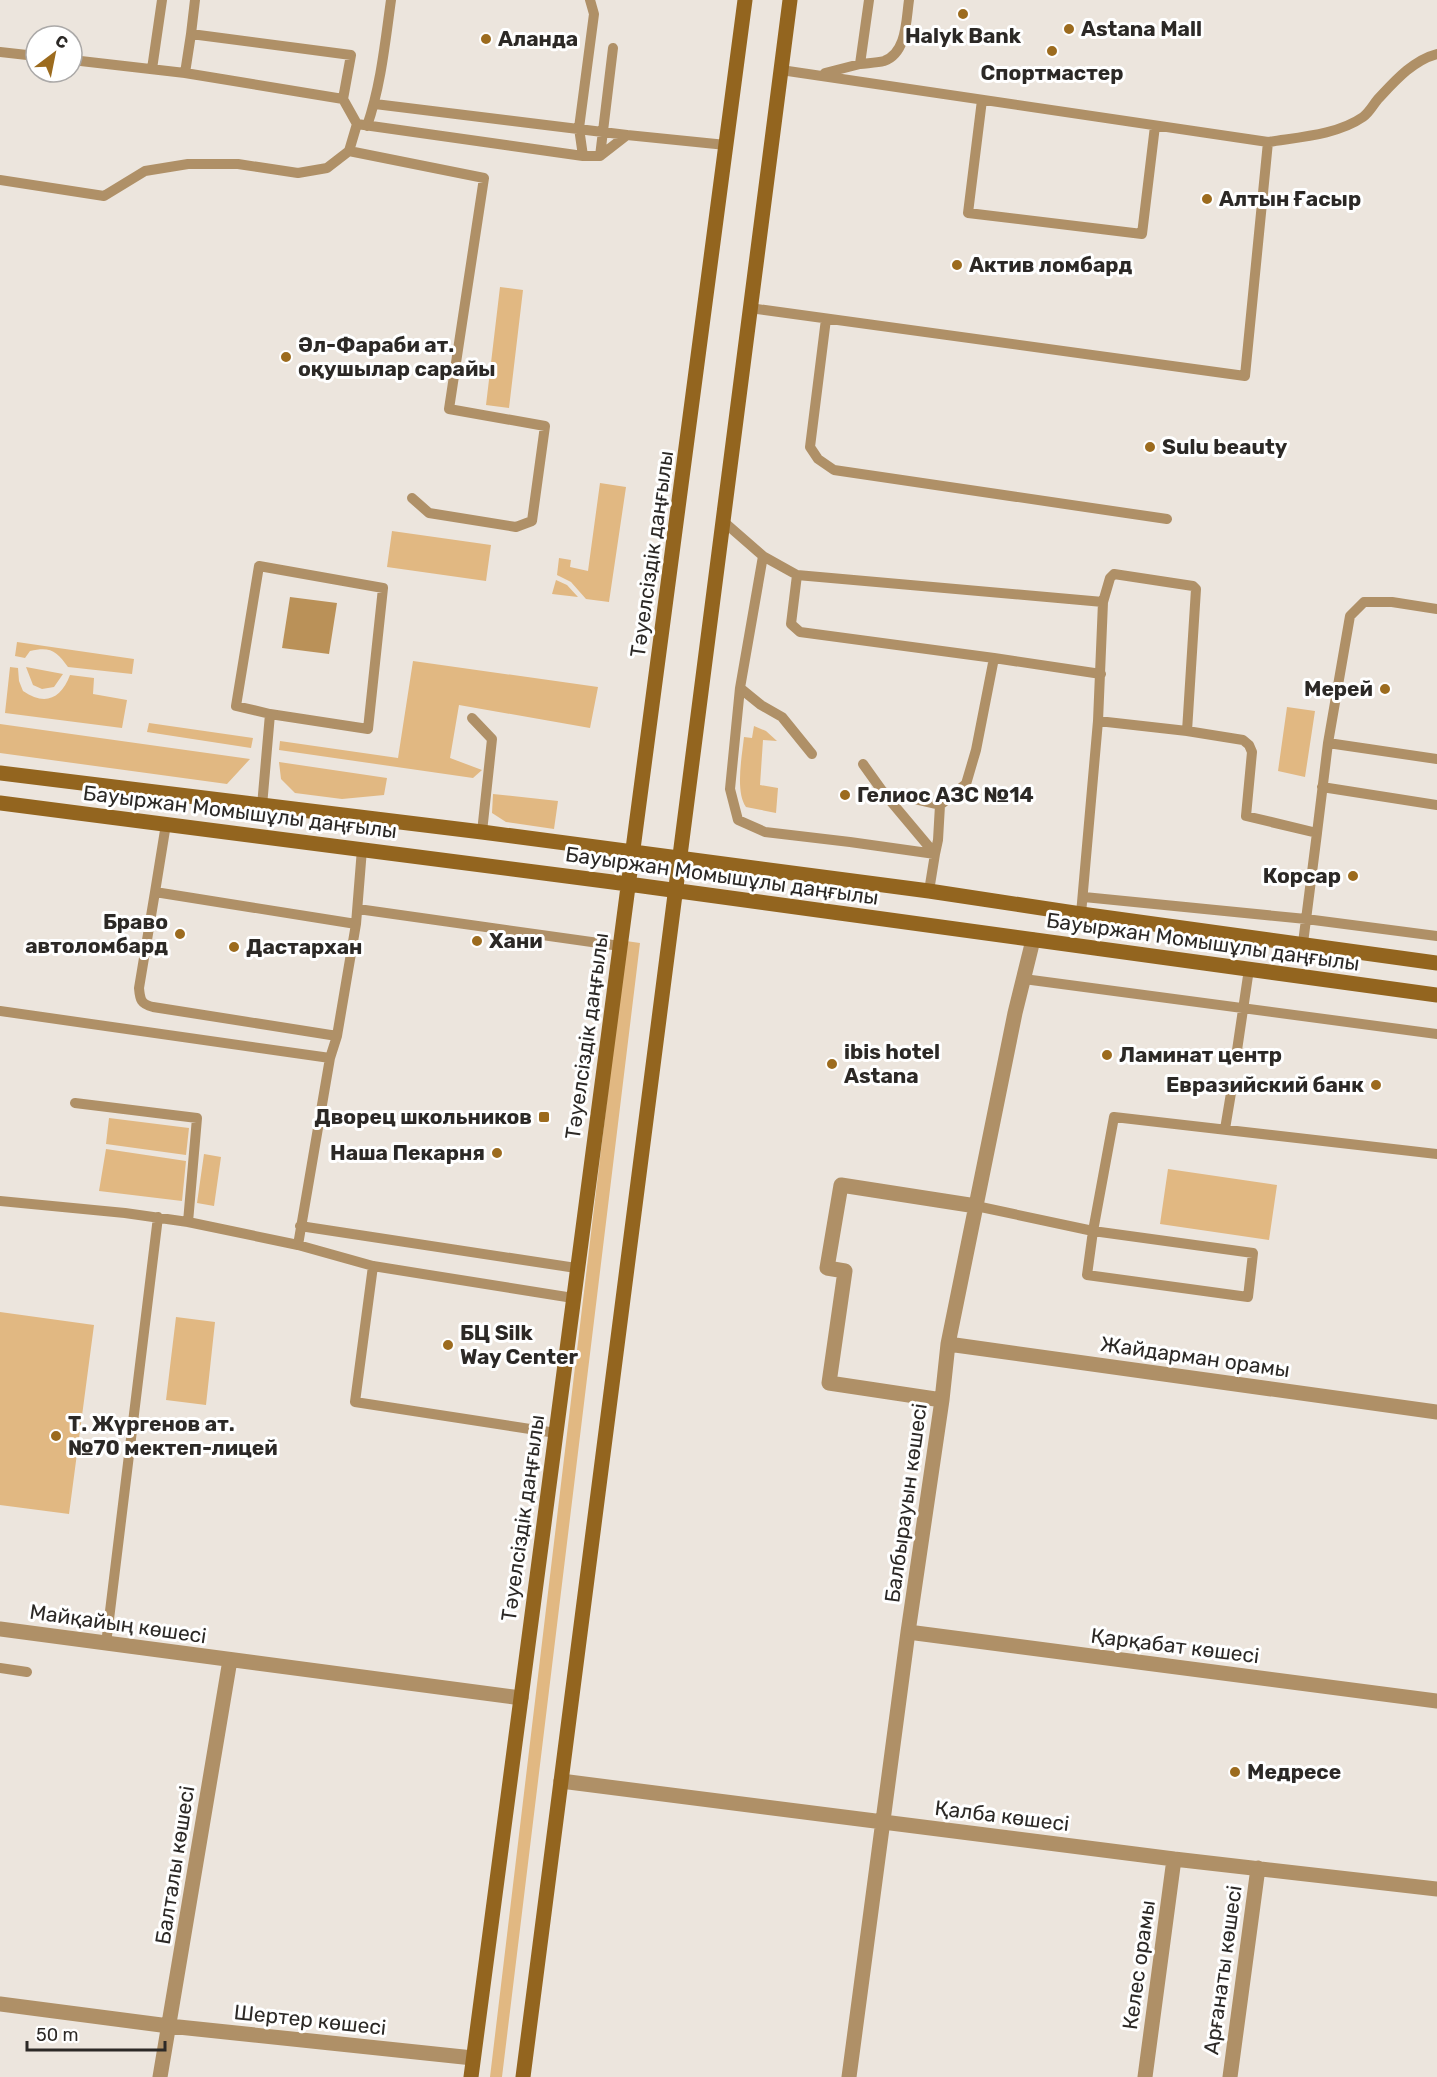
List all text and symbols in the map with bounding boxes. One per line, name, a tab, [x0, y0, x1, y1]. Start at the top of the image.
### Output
marker: Halyk Bank	[956, 7, 970, 21]
place label: Astana Mall	[1081, 16, 1202, 41]
marker: Astana Mall	[1062, 22, 1076, 36]
place label: Halyk Bank	[905, 23, 1022, 48]
north arrow	[24, 24, 84, 84]
place label: Аланда	[498, 26, 578, 51]
text: С	[52, 31, 71, 53]
marker: Аланда	[479, 32, 493, 46]
marker: Спортмастер	[1045, 44, 1059, 58]
place label: Спортмастер	[981, 60, 1123, 85]
place label: Алтын Ғасыр	[1219, 186, 1361, 211]
marker: Алтын Ғасыр	[1200, 192, 1214, 206]
place label: Актив ломбард	[969, 252, 1133, 277]
marker: Актив ломбард	[950, 258, 964, 272]
place label: Әл-Фараби ат. оқушылар сарайы	[298, 332, 496, 381]
marker: Әл-Фараби ат. оқушылар сарайы	[279, 350, 293, 364]
place label: Sulu beauty	[1162, 434, 1288, 459]
marker: Sulu beauty	[1143, 440, 1157, 454]
street label: Тәуелсіздік даңғылы	[625, 449, 678, 659]
place label: Мерей	[1304, 676, 1373, 701]
marker: Мерей	[1378, 682, 1392, 696]
street label: Бауыржан Момышұлы даңғылы	[82, 780, 398, 843]
place label: Гелиос АЗС №14	[857, 782, 1034, 807]
marker: Гелиос АЗС №14	[838, 788, 852, 802]
street label: Бауыржан Момышұлы даңғылы	[564, 841, 880, 910]
place label: Корсар	[1263, 863, 1341, 888]
marker: Корсар	[1346, 869, 1360, 883]
street label: Бауыржан Момышұлы даңғылы	[1045, 907, 1361, 976]
place label: Браво автоломбард	[25, 909, 168, 958]
marker: Браво автоломбард	[173, 927, 187, 941]
place label: Хани	[489, 928, 543, 953]
street label: Тәуелсіздік даңғылы	[560, 931, 613, 1141]
place label: Дастархан	[246, 934, 363, 959]
marker: Хани	[470, 934, 484, 948]
marker: Дастархан	[227, 940, 241, 954]
place label: ibis hotel Astana	[844, 1039, 940, 1088]
place label: Ламинат центр	[1119, 1042, 1282, 1067]
marker: Ламинат центр	[1100, 1048, 1114, 1062]
marker: ibis hotel Astana	[825, 1057, 839, 1071]
place label: Евразийский банк	[1166, 1072, 1364, 1097]
marker: Евразийский банк	[1369, 1078, 1383, 1092]
place label: Дворец школьников	[314, 1104, 532, 1129]
marker: Дворец школьников	[537, 1110, 551, 1124]
place label: Наша Пекарня	[330, 1140, 485, 1165]
marker: Наша Пекарня	[490, 1146, 504, 1160]
place label: БЦ Silk Way Center	[460, 1320, 578, 1369]
street label: Жайдарман орамы	[1099, 1331, 1291, 1382]
marker: БЦ Silk Way Center	[441, 1338, 455, 1352]
street label: Балбырауын көшесі	[879, 1402, 932, 1604]
place label: Т. Жүргенов ат. №70 мектеп-лицей	[68, 1411, 278, 1460]
street label: Тәуелсіздік даңғылы	[496, 1413, 549, 1623]
marker: Т. Жүргенов ат. №70 мектеп-лицей	[49, 1429, 63, 1443]
street label: Майқайың көшесі	[28, 1599, 208, 1648]
street label: Қарқабат көшесі	[1089, 1623, 1261, 1668]
place label: Медресе	[1247, 1759, 1341, 1784]
marker: Медресе	[1228, 1765, 1242, 1779]
street label: Балталы көшесі	[150, 1784, 199, 1946]
street label: Қалба көшесі	[934, 1795, 1071, 1836]
street label: Арғанаты көшесі	[1198, 1884, 1247, 2056]
street label: Келес орамы	[1117, 1899, 1160, 2031]
street label: Шертер көшесі	[233, 1999, 387, 2040]
scale bar	[27, 2014, 165, 2052]
text: 50 m	[36, 2024, 79, 2046]

